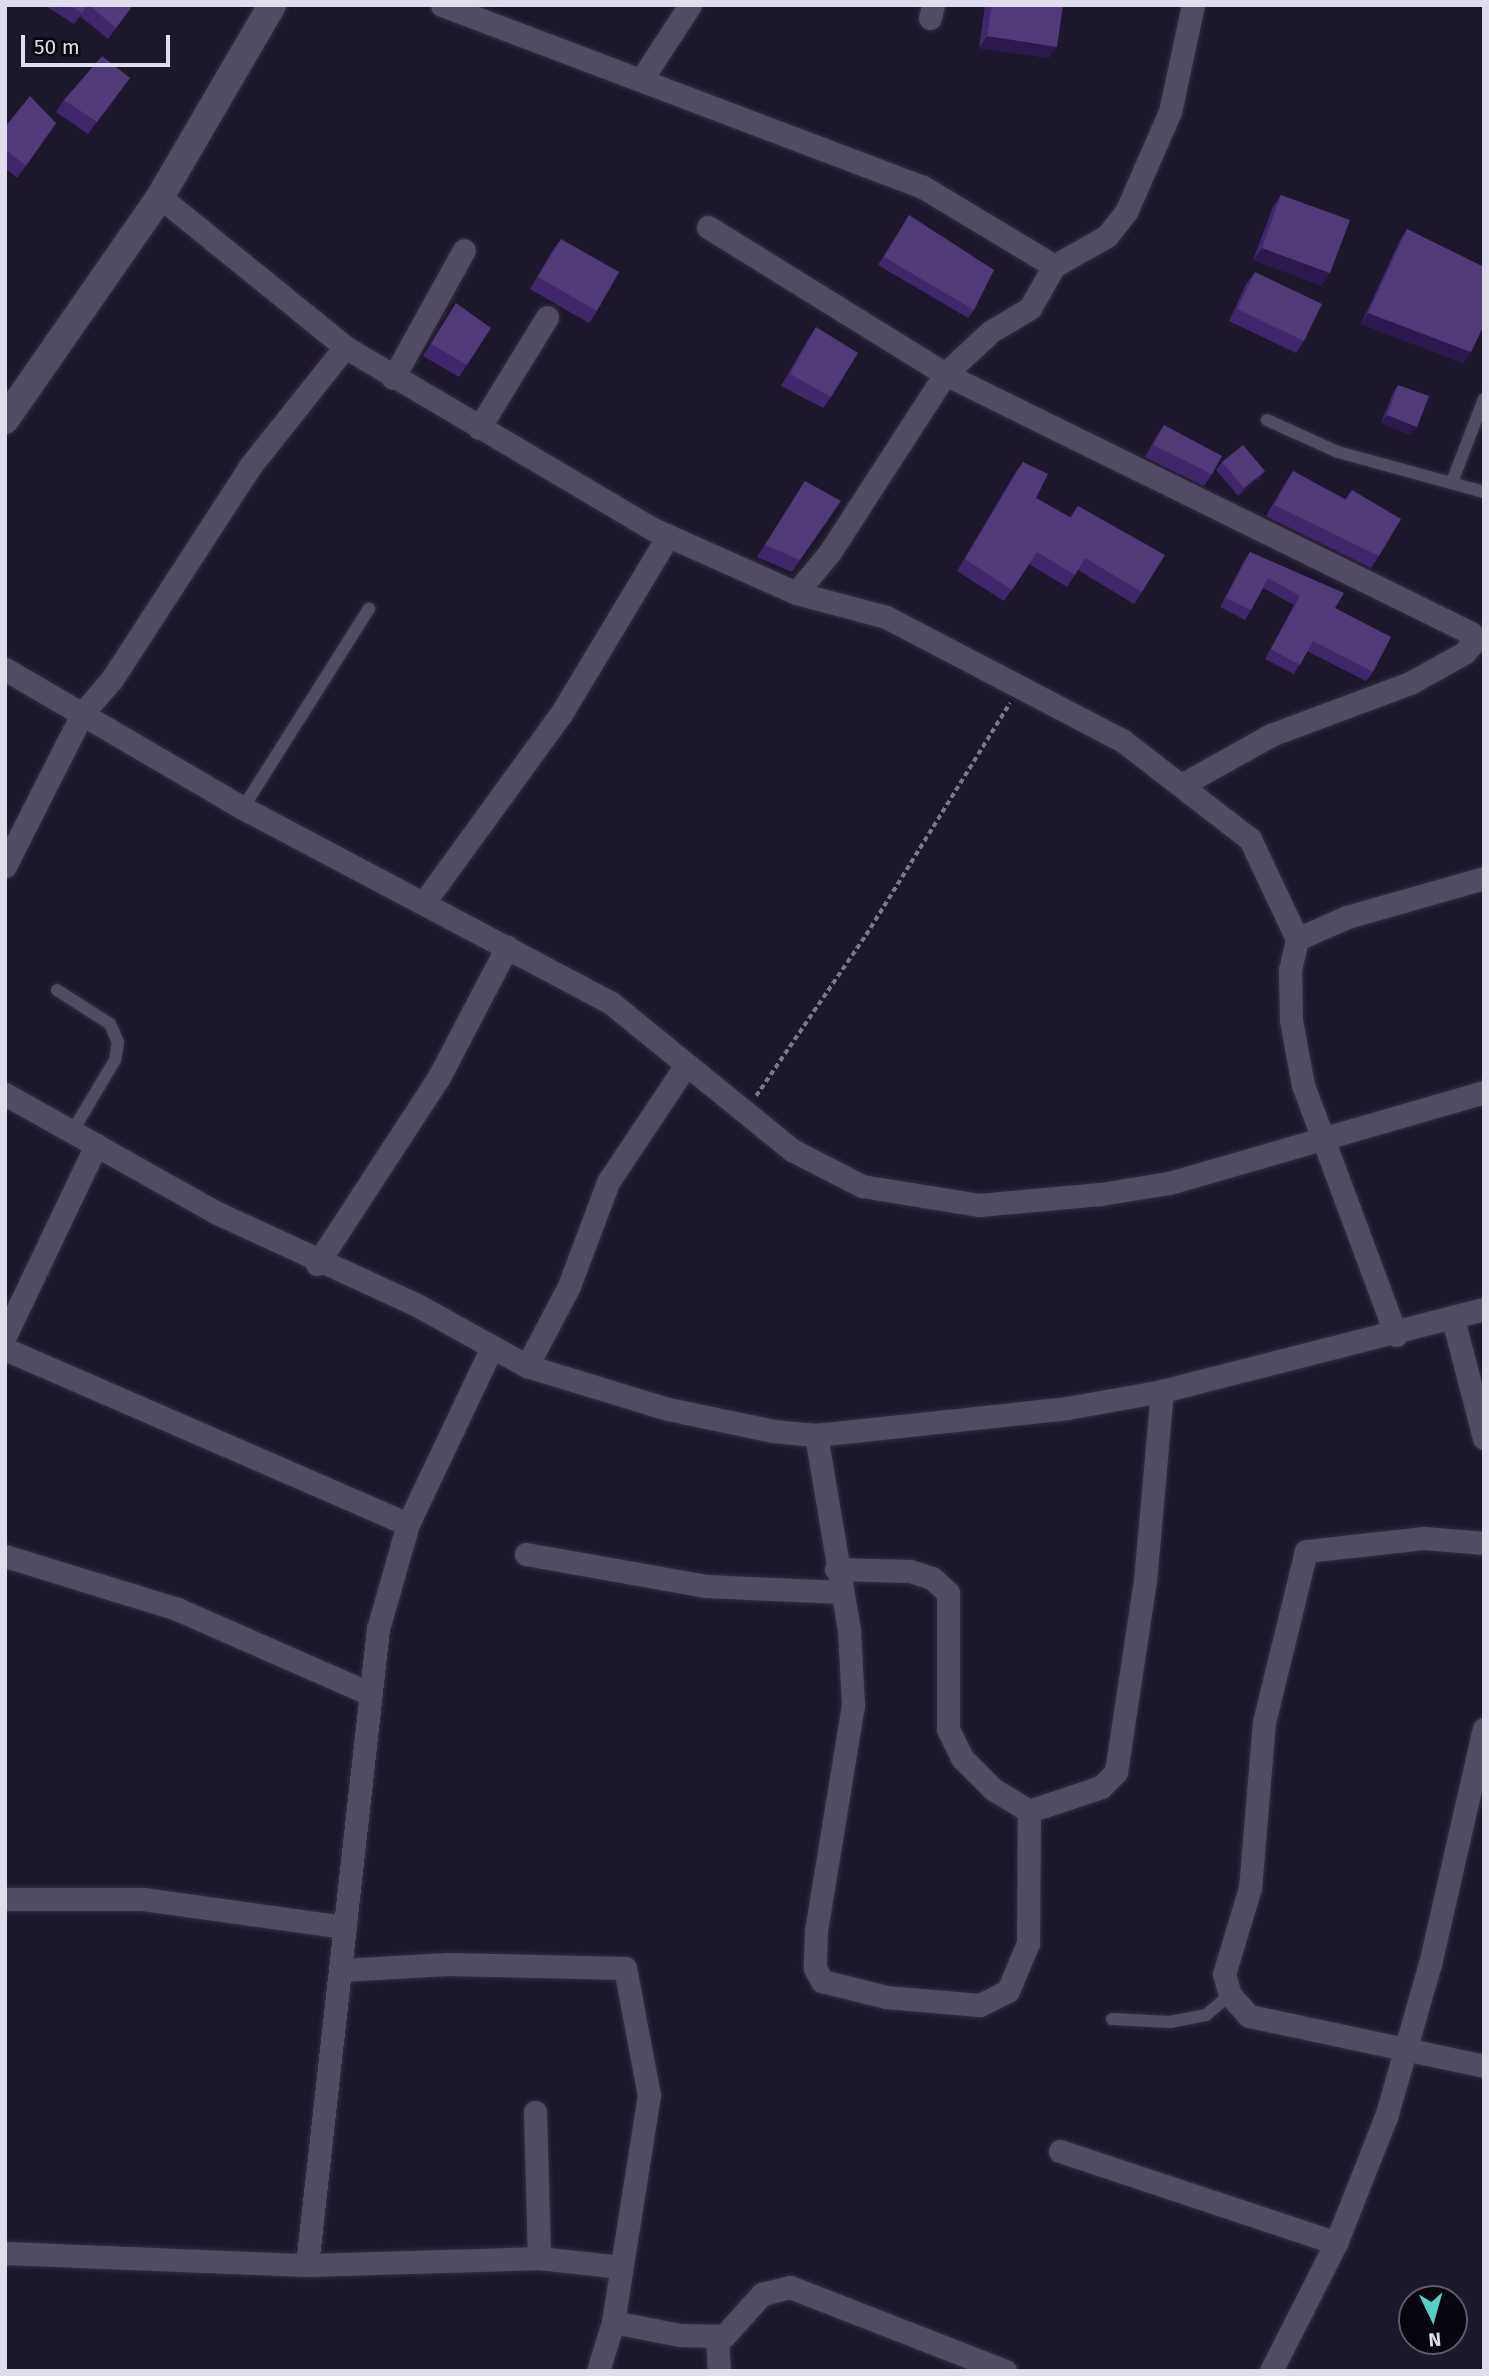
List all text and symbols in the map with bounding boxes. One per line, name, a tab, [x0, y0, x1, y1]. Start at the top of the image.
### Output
scale bar	[24, 21, 173, 65]
text: 50 m	[34, 34, 80, 60]
north arrow	[1398, 2285, 1468, 2355]
text: N	[1427, 2327, 1442, 2351]

